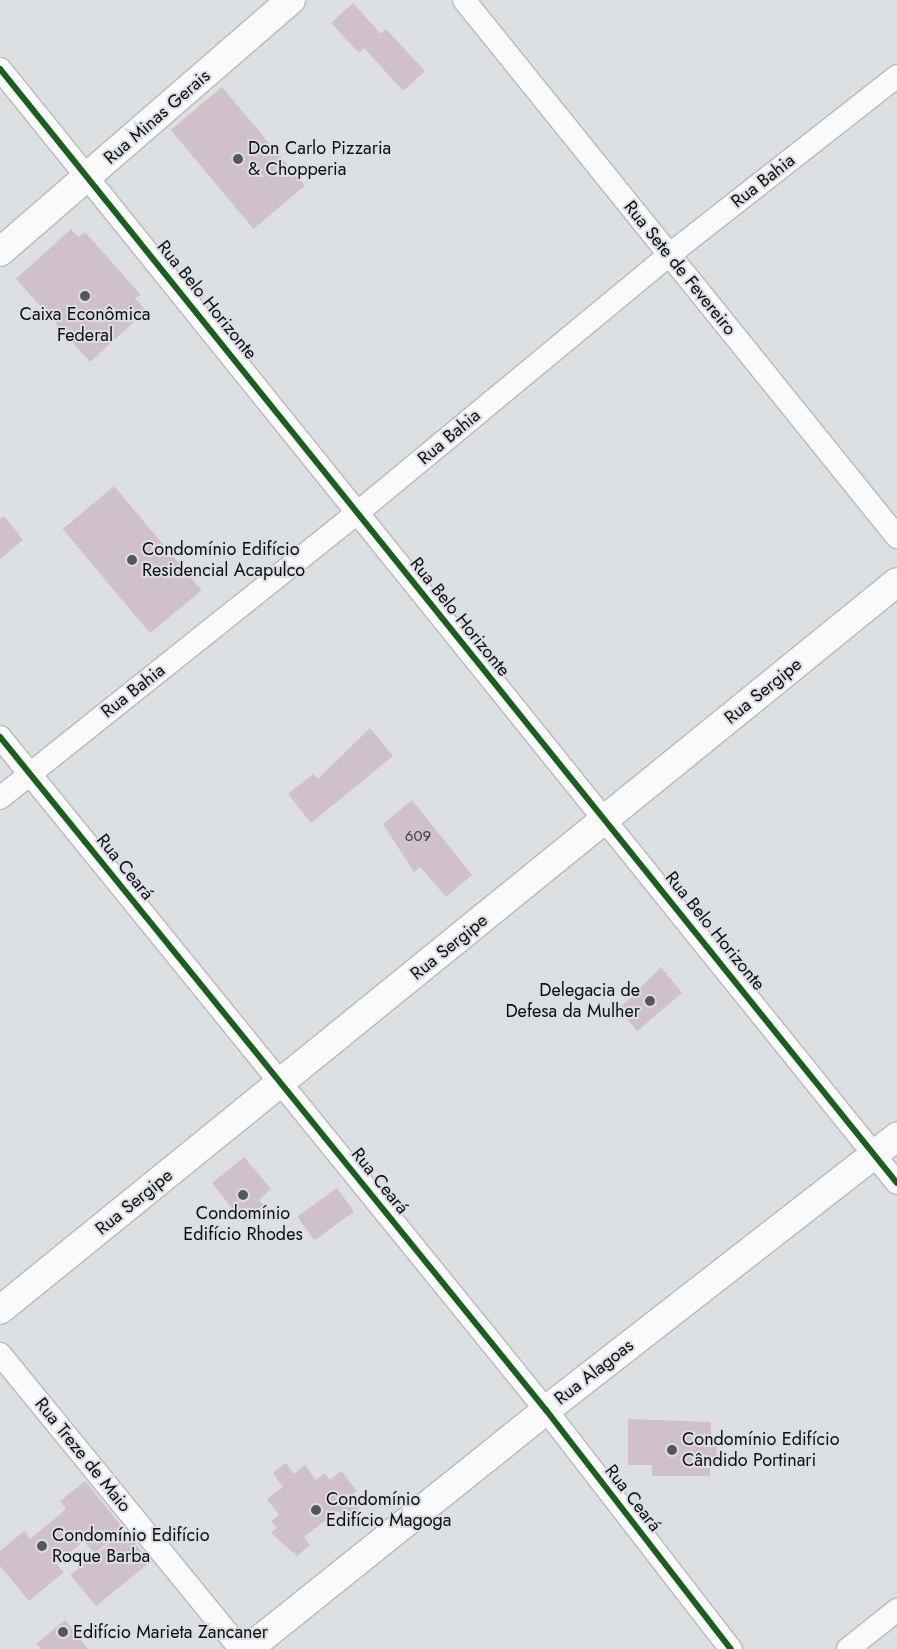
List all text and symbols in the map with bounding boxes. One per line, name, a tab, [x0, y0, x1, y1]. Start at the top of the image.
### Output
street label: Rua Minas Gerais	[100, 65, 214, 169]
place label: Don Carlo Pizzaria & Chopperia	[248, 138, 391, 180]
street label: Rua Bahia	[727, 149, 799, 213]
marker: Don Carlo Pizzaria & Chopperia	[232, 153, 244, 165]
street label: Rua Sete de Fevereiro	[619, 196, 741, 340]
street label: Rua Belo Horizonte	[152, 236, 262, 364]
marker: Caixa Econômica Federal	[79, 290, 91, 302]
place label: Caixa Econômica Federal	[20, 304, 150, 346]
street label: Rua Bahia	[413, 405, 485, 469]
place label: Condomínio Edifício Residencial Acapulco	[142, 539, 305, 582]
street label: Rua Belo Horizonte	[405, 553, 515, 681]
marker: Condomínio Edifício Residencial Acapulco	[126, 554, 138, 566]
street label: Rua Sergipe	[720, 653, 806, 729]
street label: Rua Bahia	[97, 659, 169, 723]
house number: 609	[405, 828, 431, 846]
street label: Rua Ceará	[92, 830, 158, 904]
street label: Rua Belo Horizonte	[660, 867, 770, 995]
street label: Rua Sergipe	[406, 909, 492, 985]
place label: Delegacia de Defesa da Mulher	[505, 980, 640, 1022]
marker: Delegacia de Defesa da Mulher	[644, 995, 656, 1007]
street label: Rua Ceará	[347, 1144, 413, 1218]
street label: Rua Sergipe	[91, 1164, 177, 1240]
marker: Condomínio Edifício Rhodes	[237, 1189, 249, 1201]
place label: Condomínio Edifício Rhodes	[183, 1203, 303, 1246]
street label: Rua Alagoas	[550, 1334, 638, 1410]
street label: Rua Treze de Maio	[30, 1394, 136, 1516]
place label: Condomínio Edifício Cândido Portinari	[682, 1429, 840, 1472]
marker: Condomínio Edifício Cândido Portinari	[666, 1444, 678, 1456]
street label: Rua Ceará	[600, 1460, 666, 1536]
place label: Condomínio Edifício Magoga	[326, 1489, 451, 1532]
marker: Condomínio Edifício Magoga	[310, 1504, 322, 1516]
place label: Condomínio Edifício Roque Barba	[52, 1525, 210, 1568]
marker: Condomínio Edifício Roque Barba	[36, 1540, 48, 1552]
place label: Edifício Marieta Zancaner	[73, 1621, 268, 1643]
marker: Edifício Marieta Zancaner	[57, 1626, 69, 1638]

